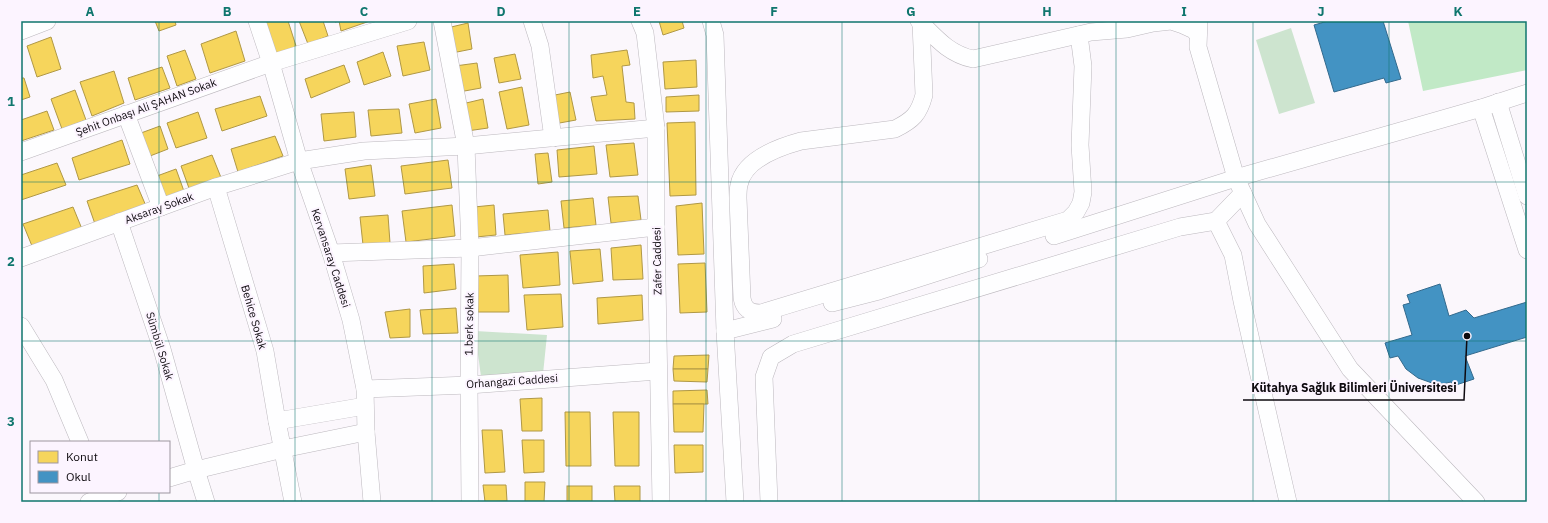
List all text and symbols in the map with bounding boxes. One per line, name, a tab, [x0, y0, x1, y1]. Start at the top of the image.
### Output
text: A	[86, 3, 95, 20]
text: B	[223, 3, 232, 20]
text: C	[360, 3, 369, 20]
text: D	[496, 3, 506, 20]
text: E	[633, 3, 641, 20]
text: F	[770, 3, 778, 20]
text: G	[906, 3, 916, 20]
text: H	[1042, 3, 1052, 20]
text: I	[1181, 3, 1187, 20]
text: J	[1317, 3, 1325, 20]
text: K	[1453, 3, 1463, 20]
street label: Şehit Onbaşı Ali ŞAHAN Sokak	[74, 75, 219, 139]
text: 1	[7, 93, 15, 110]
street label: Aksaray Sokak	[123, 189, 195, 227]
street label: Kervansaray Caddesi	[308, 207, 354, 309]
street label: Zafer Caddesi	[649, 227, 665, 295]
text: 2	[7, 253, 15, 270]
street label: Behice Sokak	[238, 283, 270, 351]
street label: 1.berk sokak	[461, 292, 477, 356]
street label: Sümbül Sokak	[143, 310, 177, 382]
street label: Orhangazi Caddesi	[466, 371, 558, 391]
callout: Kütahya Sağlık Bilimleri Üniversitesi	[1243, 376, 1464, 400]
text: Kütahya Sağlık Bilimleri Üniversitesi	[1251, 380, 1457, 395]
text: 3	[7, 413, 15, 430]
legend	[30, 441, 170, 493]
text: Konut	[66, 449, 98, 464]
text: Okul	[66, 469, 91, 484]

